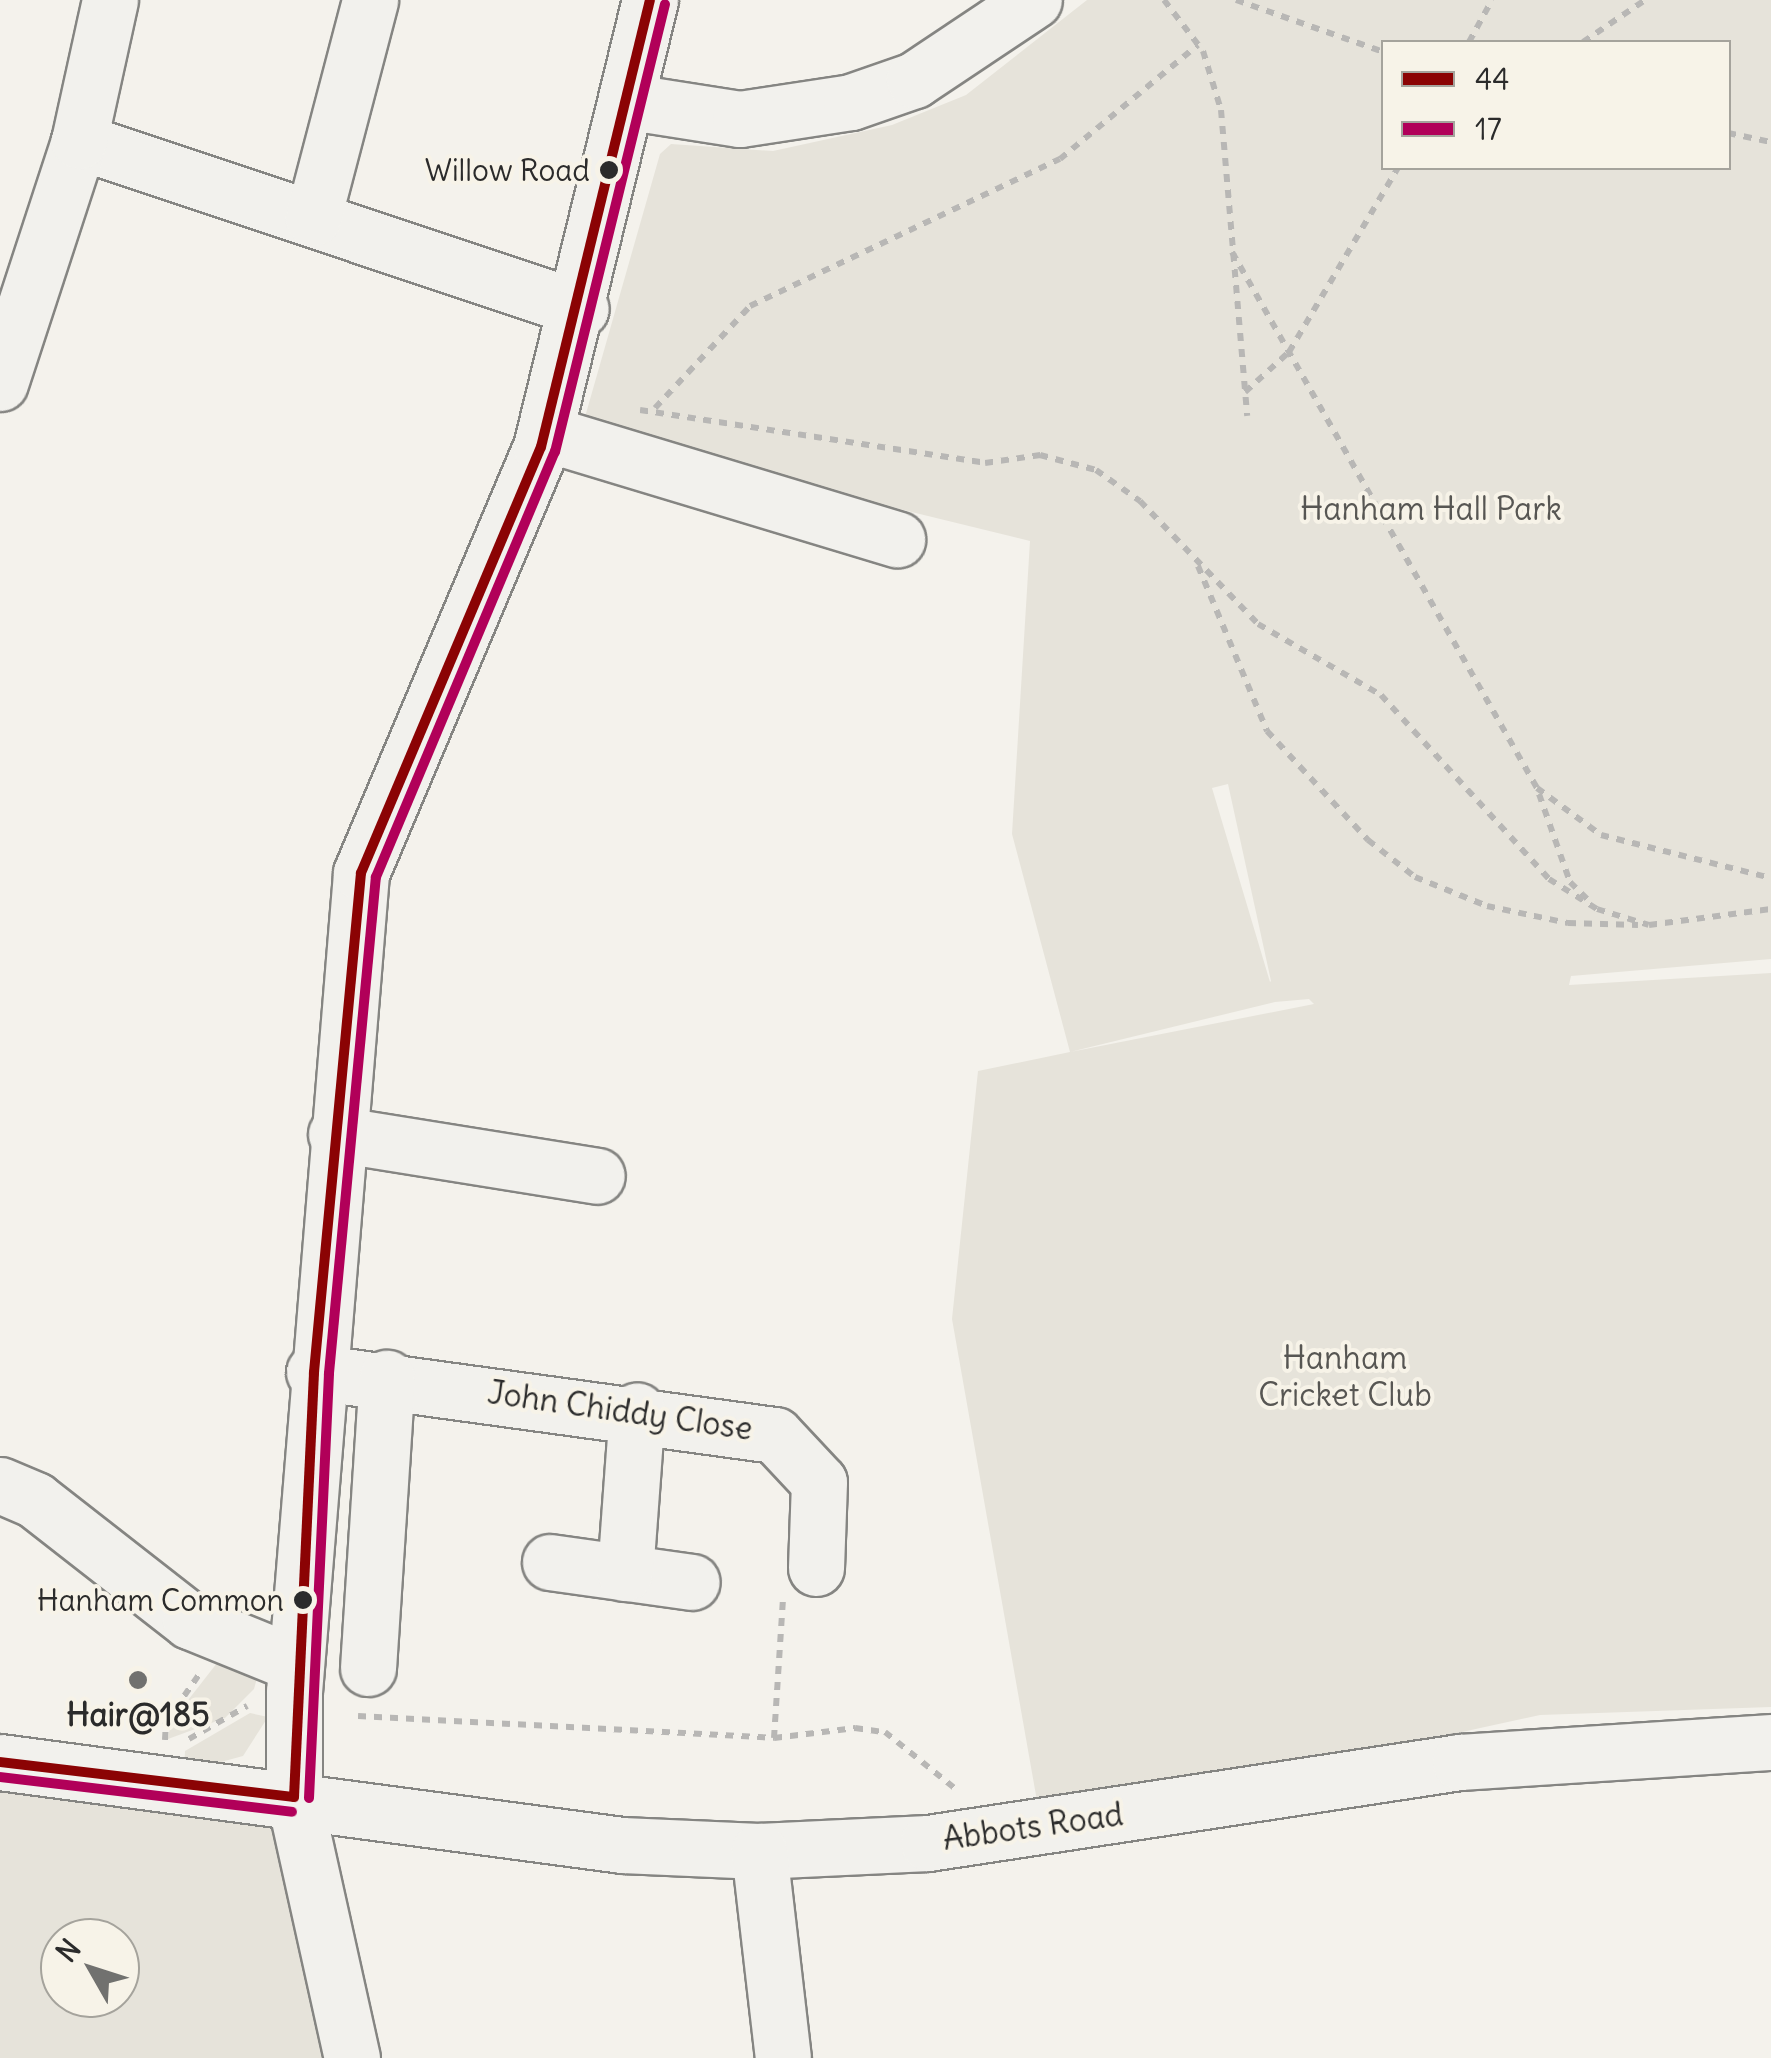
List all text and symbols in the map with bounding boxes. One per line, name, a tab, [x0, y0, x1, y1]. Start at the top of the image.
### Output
legend	[1381, 40, 1731, 170]
text: 44	[1475, 60, 1510, 98]
text: 17	[1475, 110, 1502, 148]
place label: Willow Road	[425, 152, 590, 188]
marker: Willow Road	[599, 160, 619, 180]
park label: Hanham Hall Park	[1300, 490, 1562, 528]
park label: Hanham Cricket Club	[1258, 1340, 1432, 1415]
street label: John Chiddy Close	[485, 1373, 755, 1449]
place label: Hanham Common	[37, 1582, 284, 1618]
marker: Hanham Common	[293, 1590, 313, 1610]
marker: Hair@185	[127, 1669, 149, 1691]
place label: Hair@185	[66, 1696, 210, 1734]
street label: Abbots Road	[940, 1795, 1126, 1859]
north arrow	[40, 1918, 140, 2018]
text: N	[48, 1932, 88, 1969]

